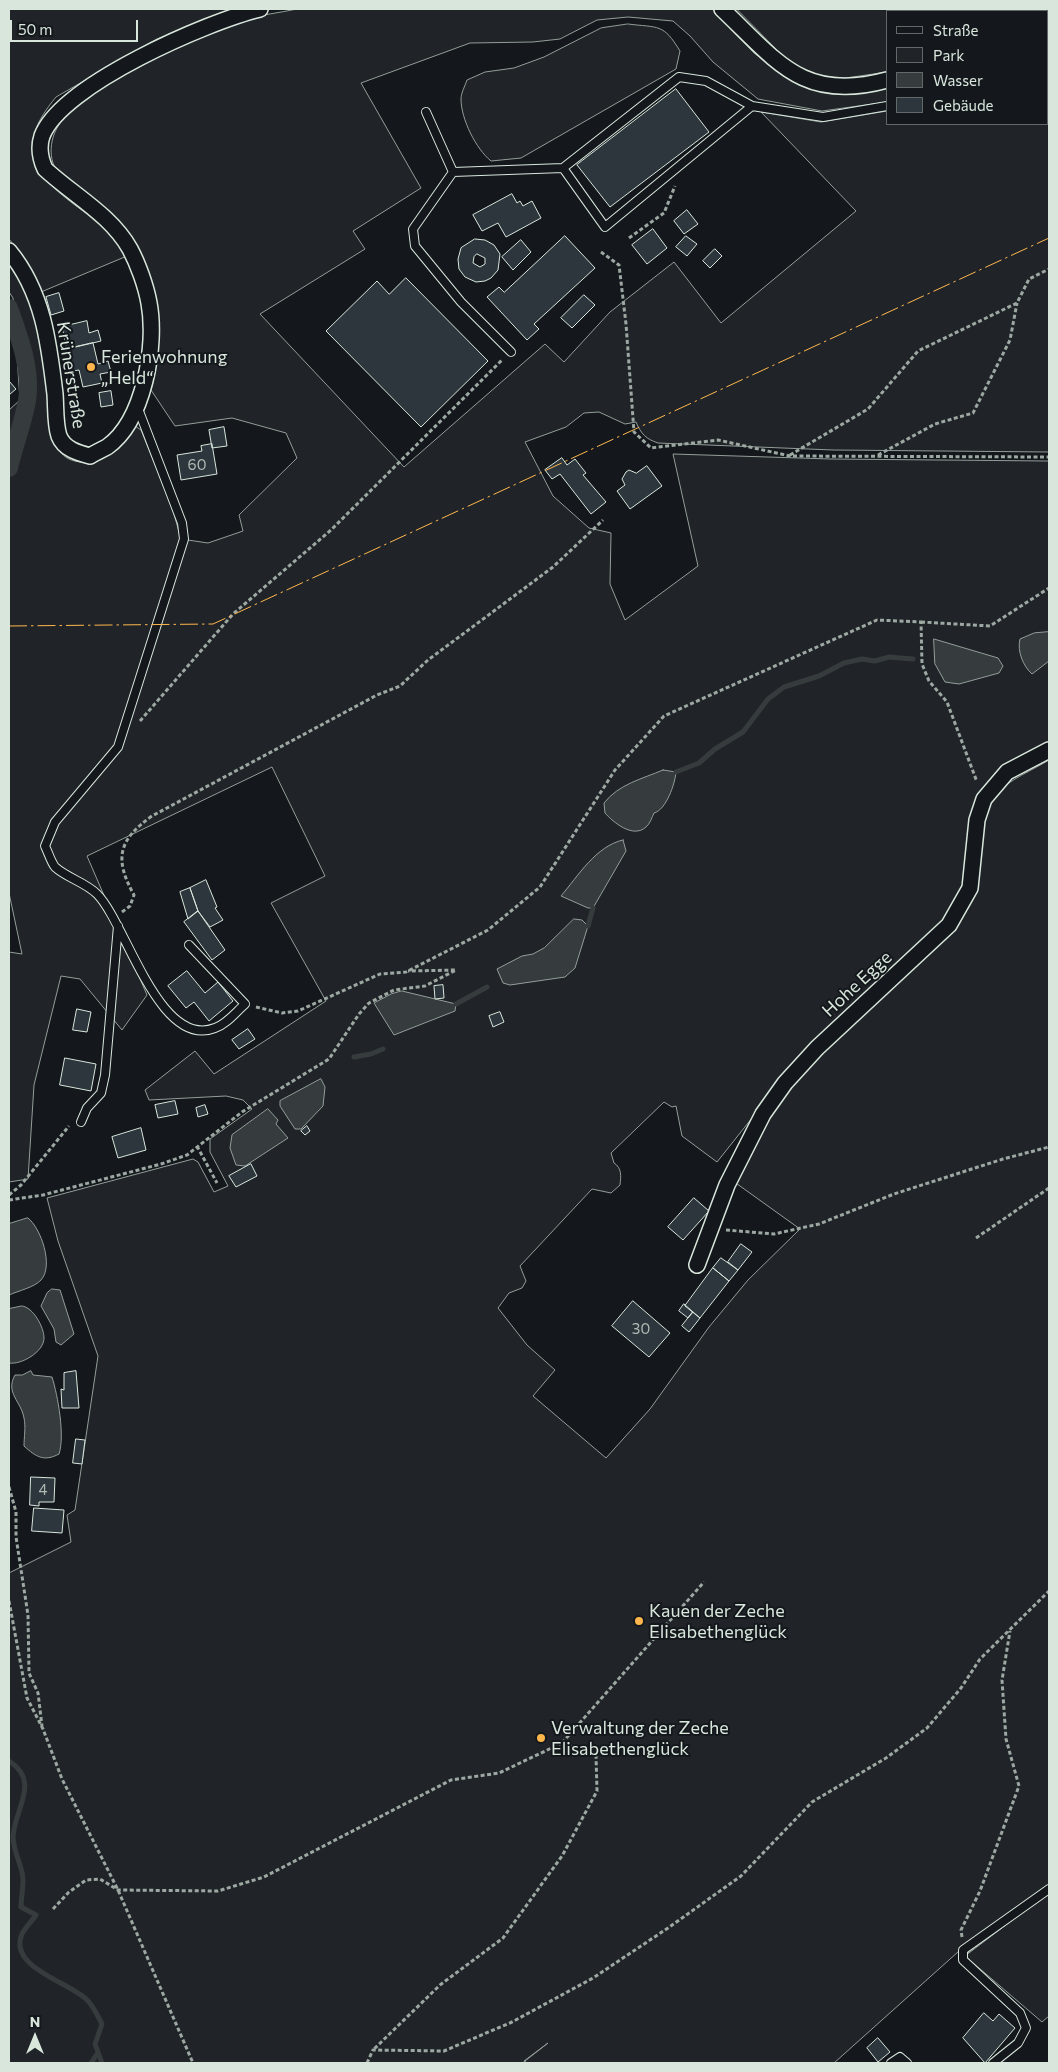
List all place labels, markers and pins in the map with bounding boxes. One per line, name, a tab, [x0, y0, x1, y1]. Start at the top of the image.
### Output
place label: Ferienwohnung „Held“	[101, 346, 227, 388]
marker: Ferienwohnung „Held“	[85, 361, 97, 373]
place label: Kauen der Zeche Elisabethenglück	[649, 1600, 787, 1642]
marker: Kauen der Zeche Elisabethenglück	[633, 1615, 645, 1627]
place label: Verwaltung der Zeche Elisabethenglück	[551, 1717, 729, 1760]
marker: Verwaltung der Zeche Elisabethenglück	[535, 1732, 547, 1744]

